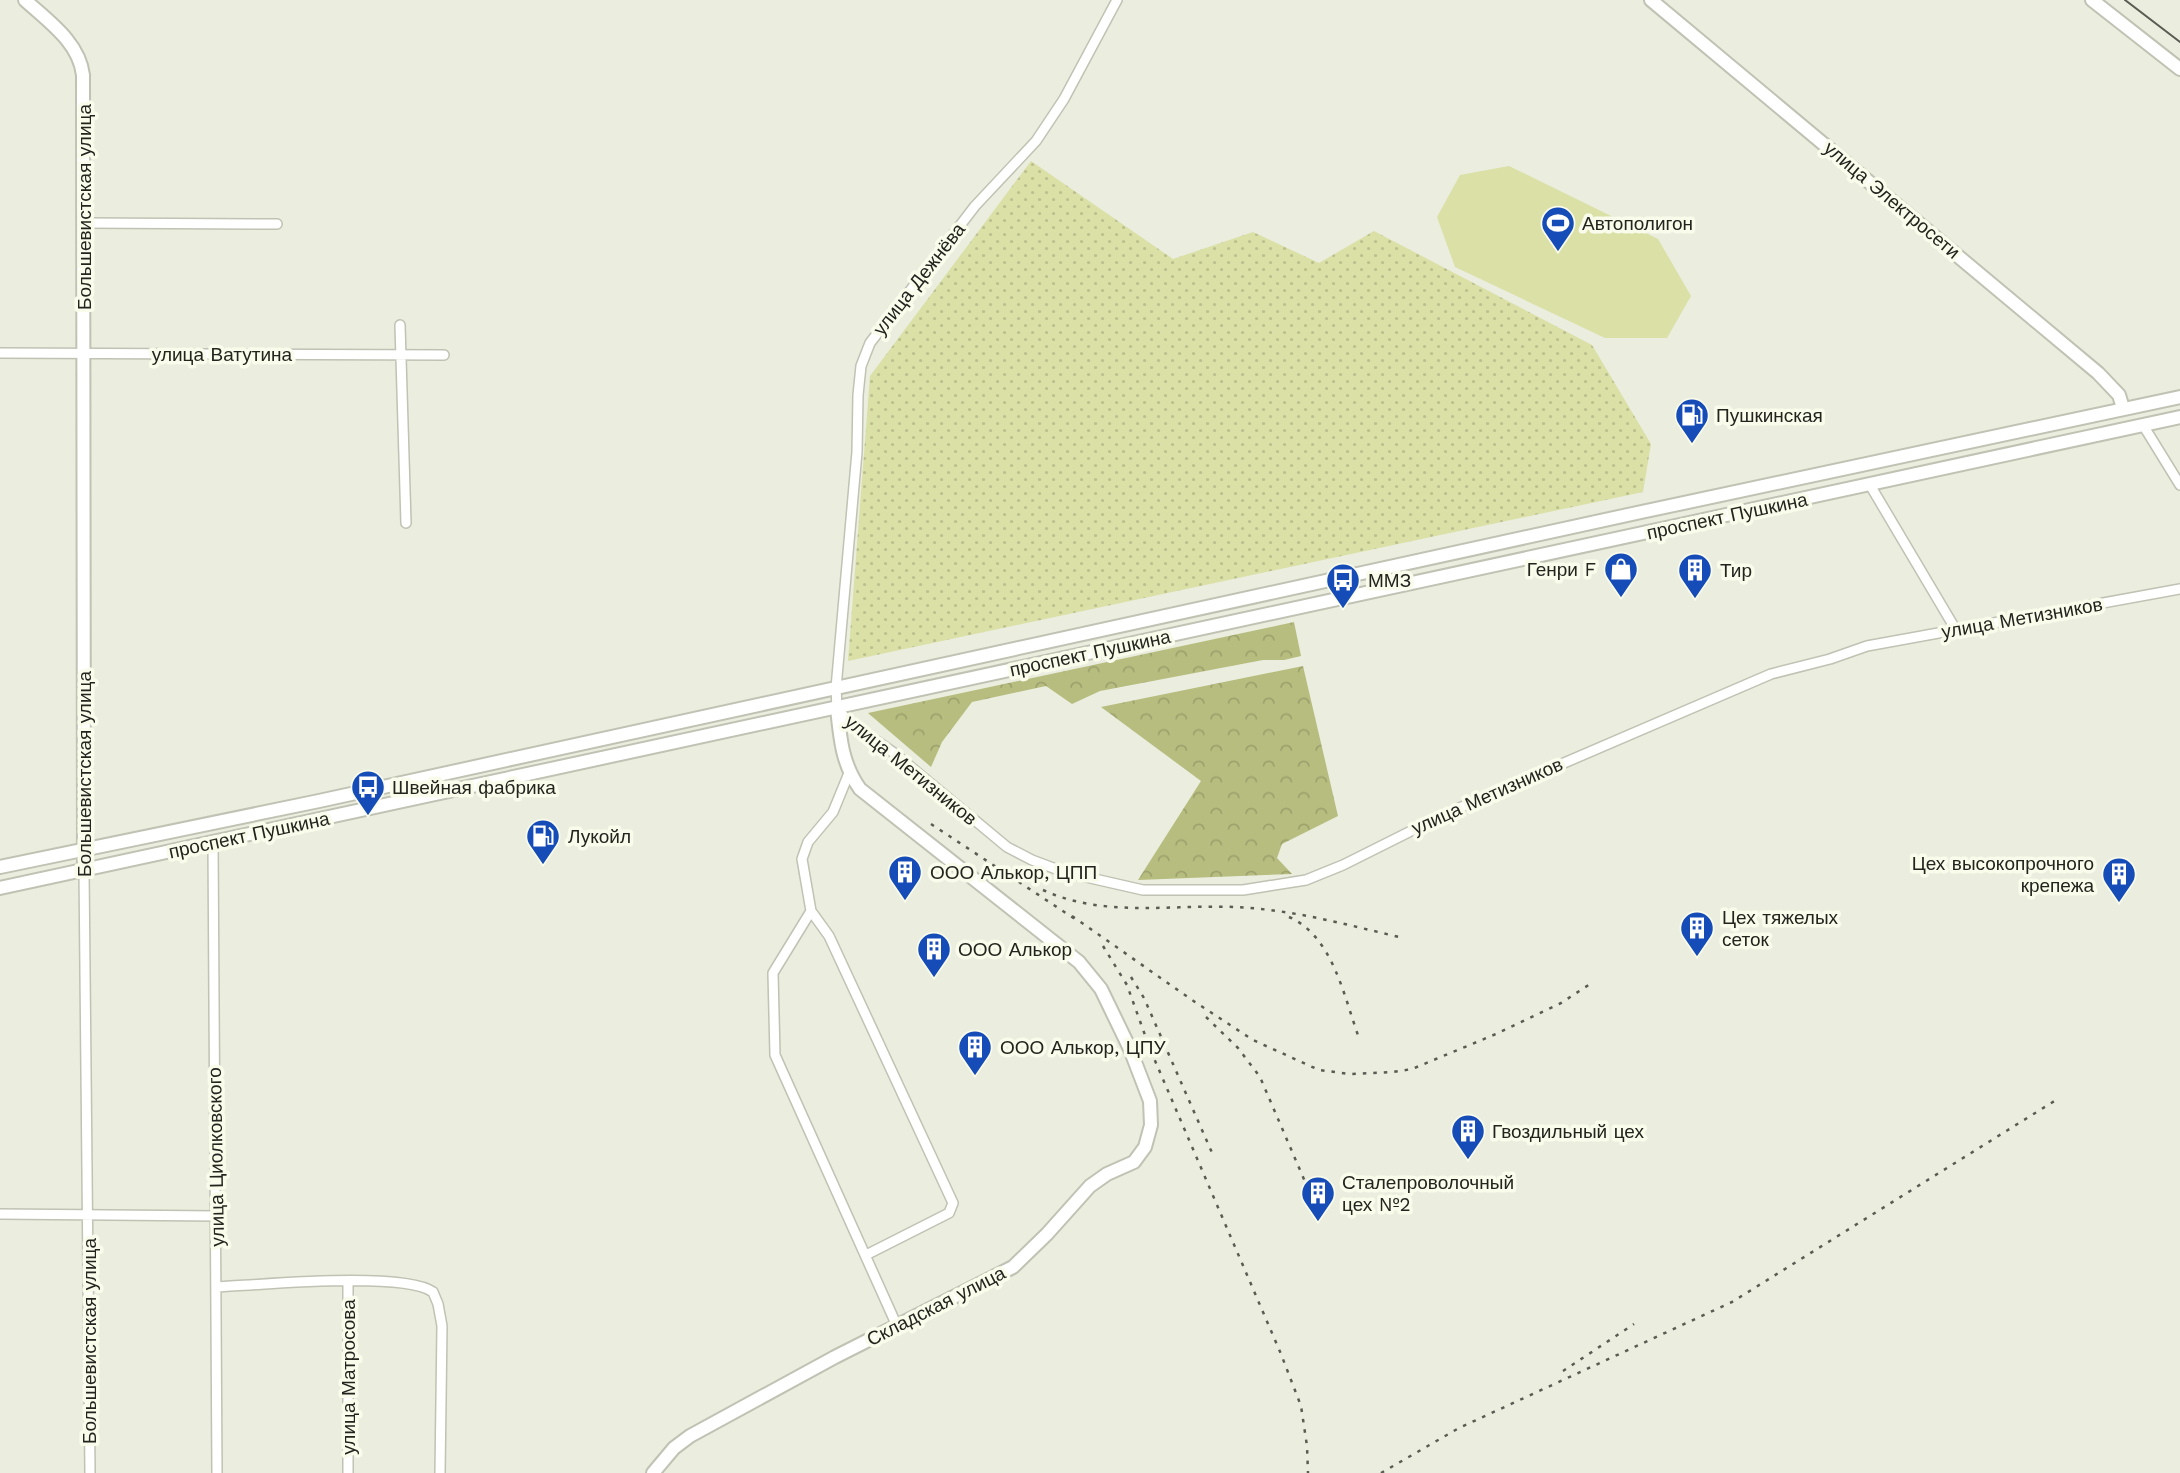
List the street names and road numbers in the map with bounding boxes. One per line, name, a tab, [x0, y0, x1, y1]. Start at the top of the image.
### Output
street label: Большевистская улица	[73, 104, 96, 310]
street label: улица Электросети	[1819, 136, 1965, 264]
street label: улица Дежнёва	[868, 218, 970, 340]
street label: улица Ватутина	[152, 343, 293, 366]
street label: проспект Пушкина	[1644, 488, 1810, 544]
street label: улица Метизников	[1940, 593, 2104, 643]
street label: проспект Пушкина	[1007, 625, 1173, 681]
street label: Большевистская улица	[73, 671, 96, 877]
street label: улица Метизников	[840, 710, 982, 830]
street label: улица Метизников	[1408, 752, 1566, 840]
street label: проспект Пушкина	[166, 807, 332, 863]
street label: улица Циолковского	[203, 1067, 229, 1247]
street label: Большевистская улица	[78, 1238, 101, 1444]
street label: Складская улица	[863, 1261, 1010, 1351]
street label: улица Матросова	[337, 1299, 360, 1455]

